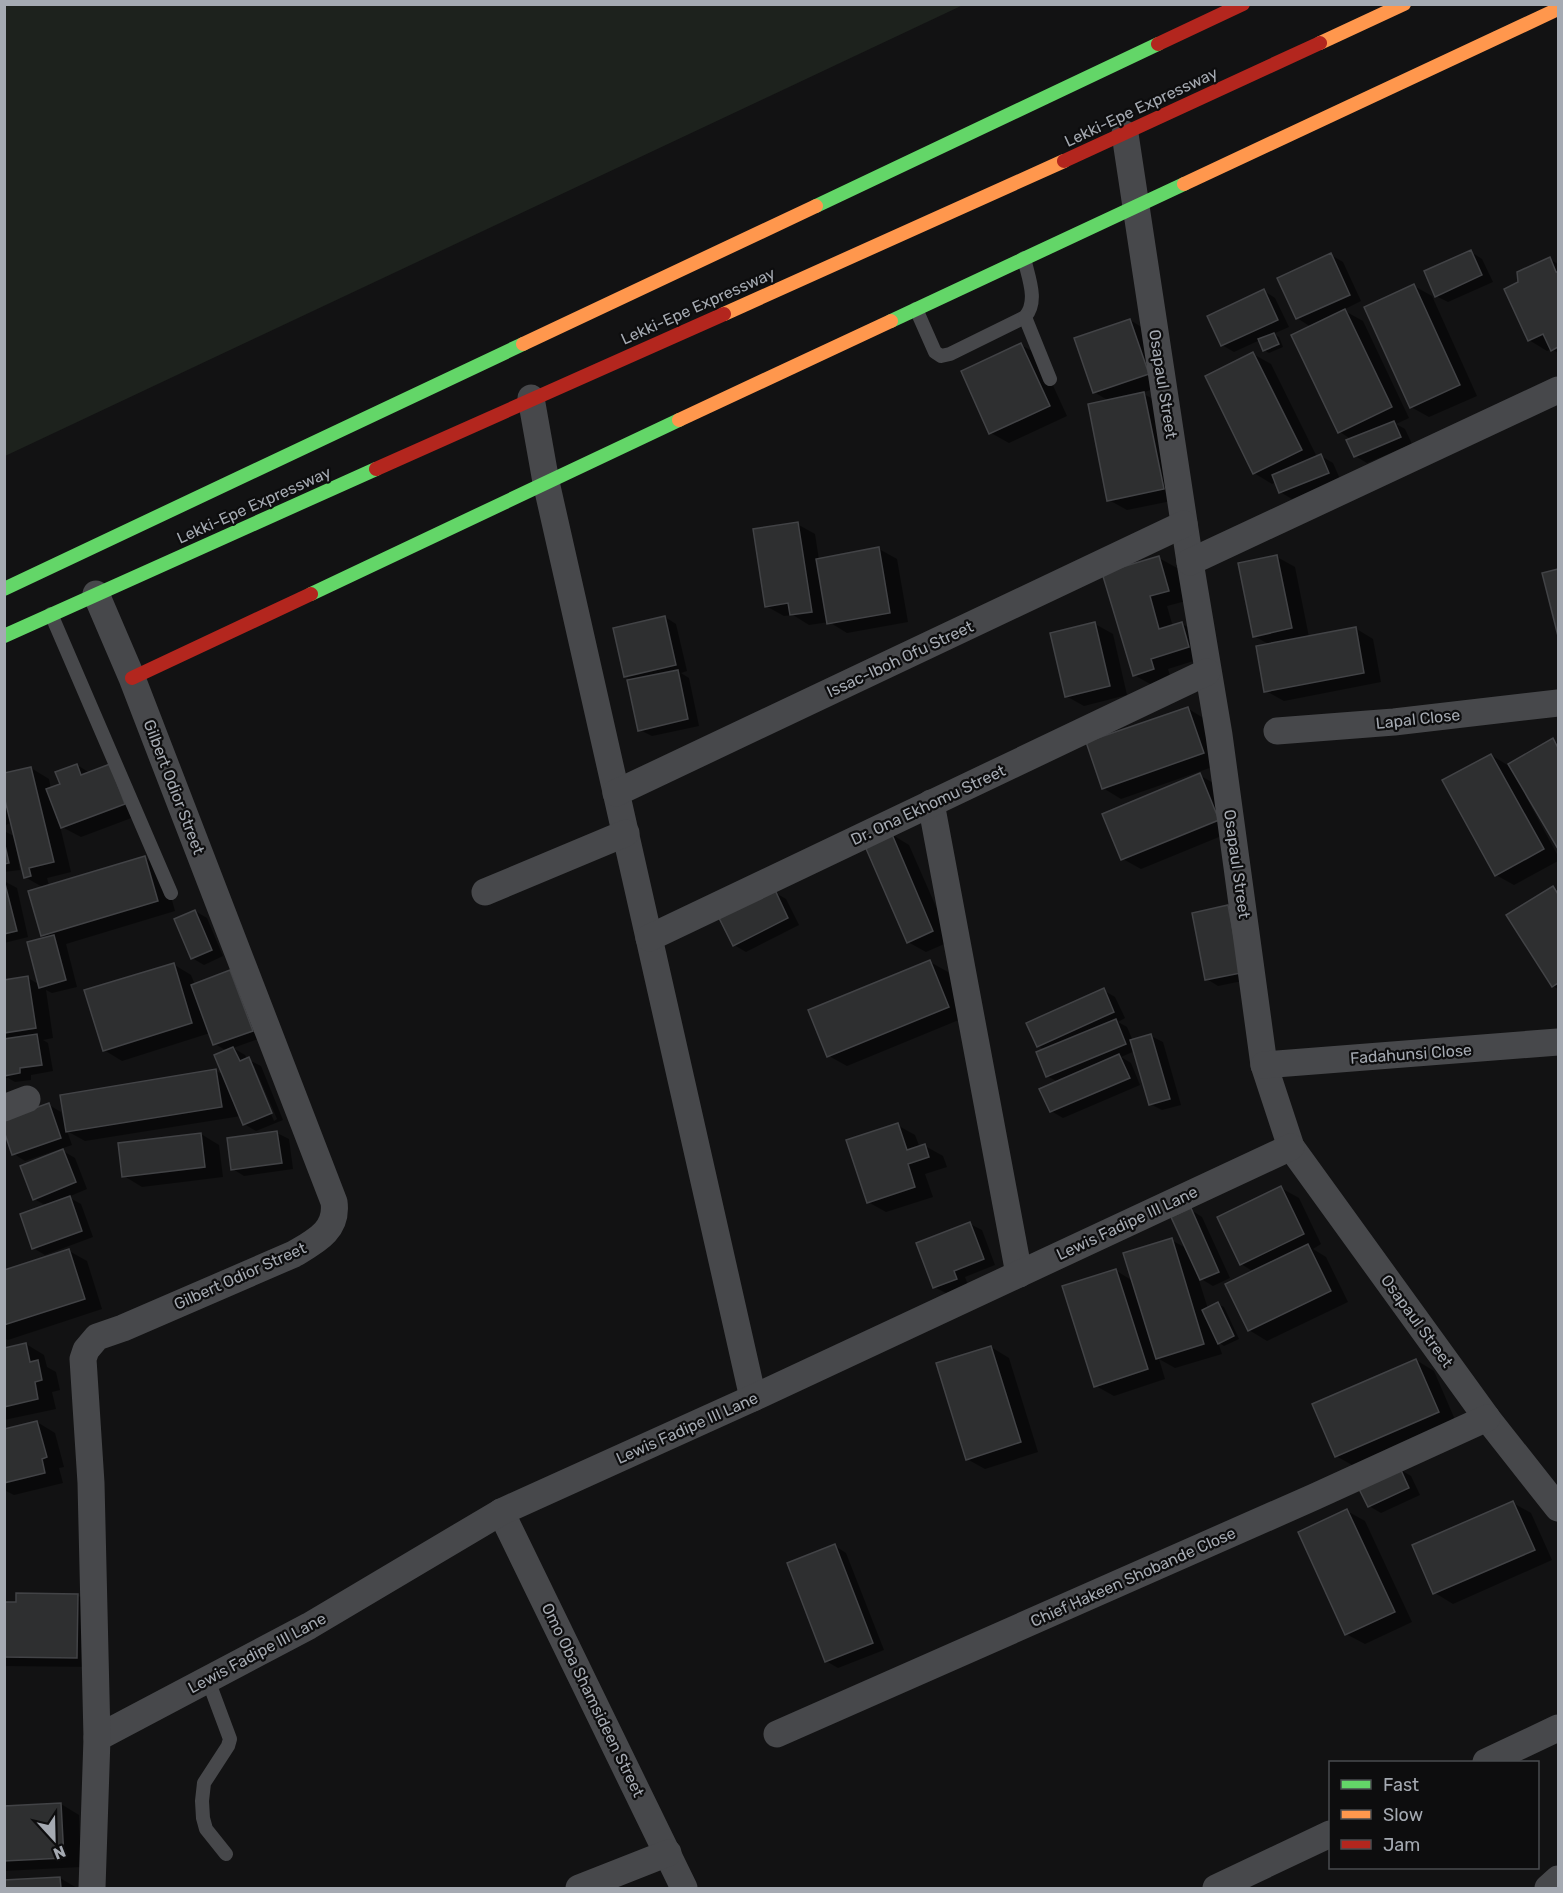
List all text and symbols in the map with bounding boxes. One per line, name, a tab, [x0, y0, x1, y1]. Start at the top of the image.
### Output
street label: Lekki-Epe Expressway	[1061, 63, 1221, 151]
street label: Lekki-Epe Expressway	[618, 263, 778, 349]
street label: Osapaul Street	[1145, 328, 1181, 440]
street label: Lekki-Epe Expressway	[174, 462, 334, 548]
street label: Issac-Iboh Ofu Street	[824, 617, 976, 701]
street label: Lapal Close	[1375, 705, 1461, 733]
street label: Gilbert Odior Street	[140, 717, 208, 857]
street label: Dr. Ona Ekhomu Street	[848, 761, 1008, 849]
street label: Osapaul Street	[1220, 808, 1254, 920]
street label: Fadahunsi Close	[1350, 1040, 1473, 1068]
street label: Lewis Fadipe III Lane	[1053, 1182, 1201, 1264]
street label: Gilbert Odior Street	[171, 1238, 309, 1314]
street label: Osapaul Street	[1377, 1271, 1457, 1371]
street label: Lewis Fadipe III Lane	[613, 1388, 761, 1468]
street label: Chief Hakeen Shobande Close	[1027, 1523, 1239, 1631]
street label: Omo Oba Shamsideen Street	[538, 1600, 648, 1800]
street label: Lewis Fadipe III Lane	[185, 1609, 329, 1697]
legend	[1329, 1761, 1539, 1869]
text: Fast	[1383, 1774, 1419, 1796]
text: Slow	[1383, 1804, 1423, 1826]
north arrow	[24, 1809, 84, 1869]
text: Jam	[1383, 1834, 1420, 1856]
text: N	[51, 1841, 68, 1863]

